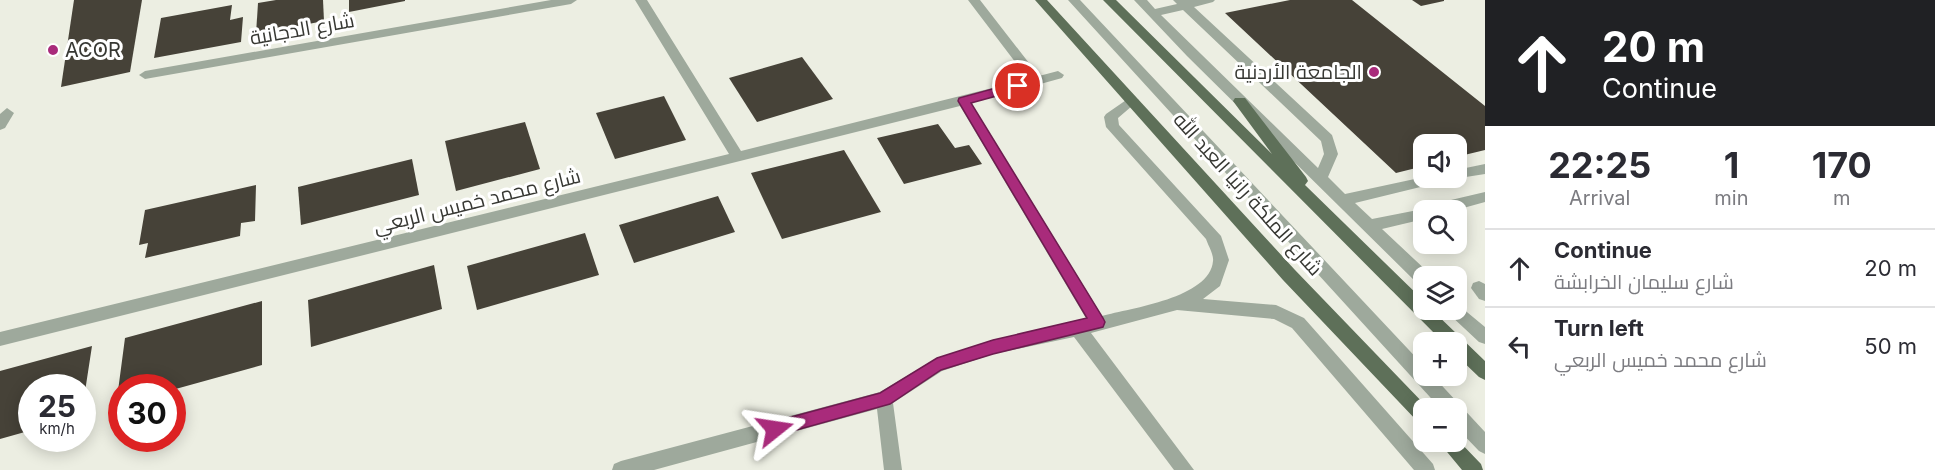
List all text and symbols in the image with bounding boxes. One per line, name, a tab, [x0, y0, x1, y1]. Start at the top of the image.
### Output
street label: شارع الدجانية	[248, 8, 356, 52]
text: 20 m	[1602, 21, 1705, 72]
icon: ahead	[1503, 24, 1581, 102]
place label: ACOR	[65, 38, 121, 62]
marker: ACOR	[46, 43, 60, 57]
pin	[992, 60, 1043, 111]
place label: الجامعة الأردنية	[1234, 60, 1362, 84]
marker: الجامعة الأردنية	[1367, 65, 1381, 79]
icon: arrive	[1001, 69, 1034, 102]
text: Continue	[1602, 72, 1717, 105]
street label: شارع الملكة رانيا العبد الله	[1167, 107, 1328, 282]
map controls	[1413, 134, 1467, 452]
button: sound	[1413, 134, 1467, 188]
text: 22:25	[1548, 143, 1651, 187]
text: 1	[1724, 143, 1739, 187]
text: 170	[1812, 143, 1872, 187]
street label: شارع محمد خميس الربعي	[371, 164, 584, 242]
text: Arrival	[1569, 186, 1630, 210]
text: min	[1714, 186, 1749, 210]
text: m	[1833, 186, 1851, 210]
button: search	[1413, 200, 1467, 254]
text: Continue	[1554, 237, 1652, 263]
icon: ahead	[1503, 252, 1536, 285]
text: 20 m	[1864, 255, 1917, 281]
button: layers	[1413, 266, 1467, 320]
text: شارع سليمان الخرابشة	[1554, 270, 1734, 294]
text: Turn left	[1554, 315, 1644, 341]
icon: left	[1503, 330, 1536, 363]
button: +	[1413, 332, 1467, 386]
text: 50 m	[1864, 333, 1917, 359]
text: شارع محمد خميس الربعي	[1554, 348, 1767, 372]
speed limit sign: 30	[108, 374, 186, 452]
text: 25	[38, 388, 76, 424]
position arrow	[743, 397, 807, 461]
button: −	[1413, 398, 1467, 452]
text: km/h	[39, 419, 75, 438]

